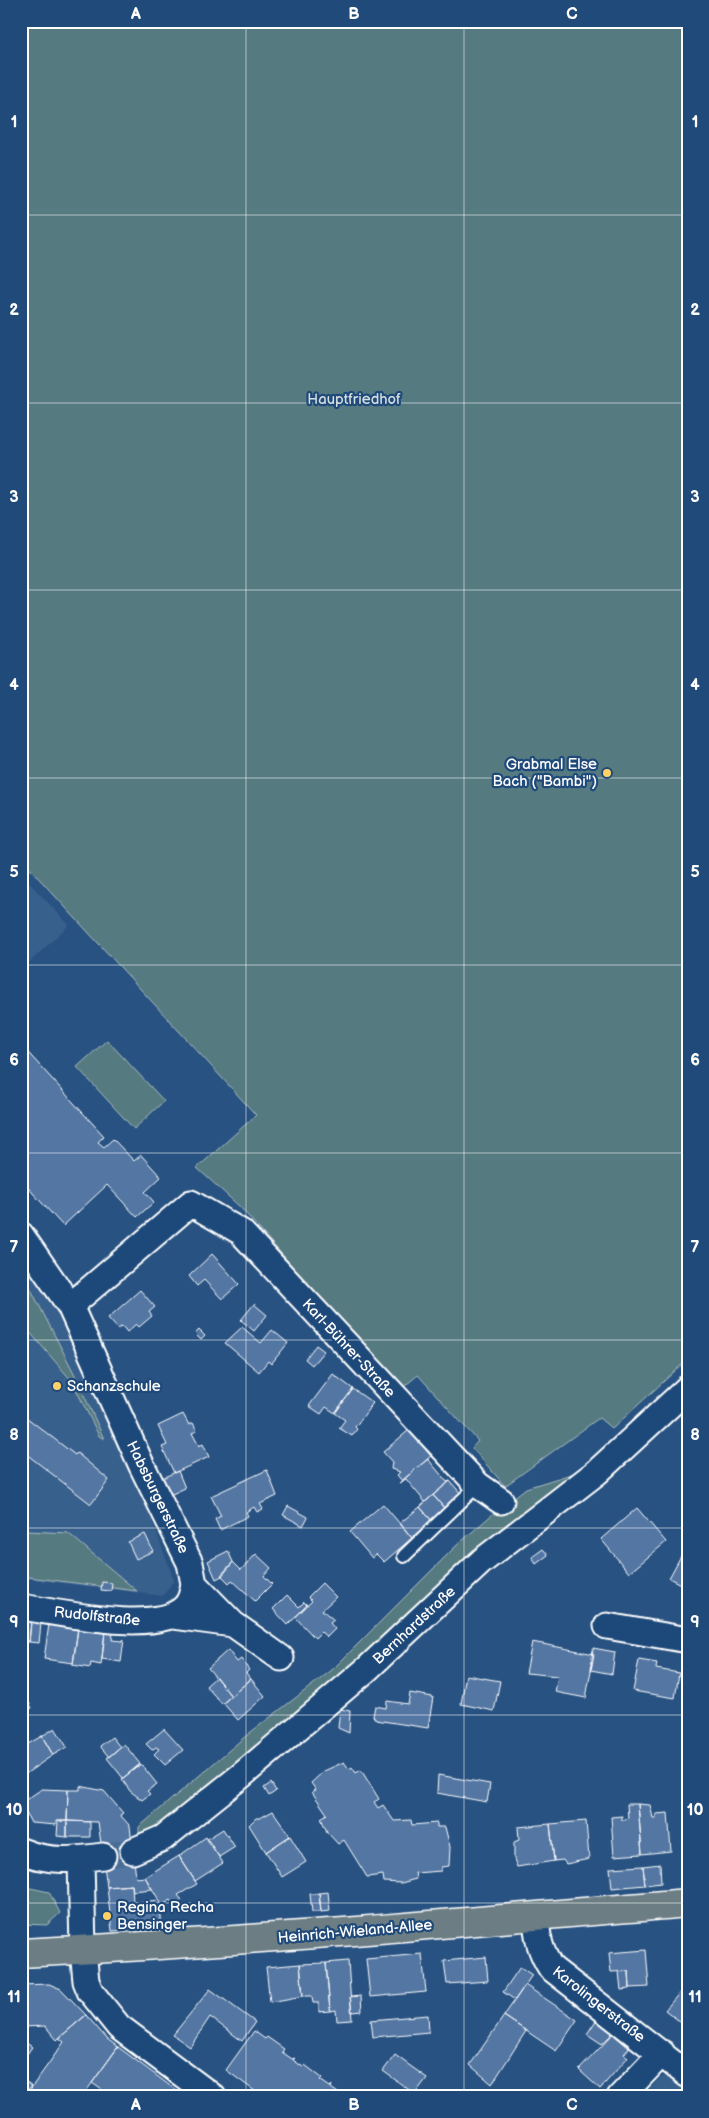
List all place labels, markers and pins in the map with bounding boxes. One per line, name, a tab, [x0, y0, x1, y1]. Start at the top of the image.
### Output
place label: Grabmal Else Bach ("Bambi")	[492, 755, 597, 791]
marker: Grabmal Else Bach ("Bambi")	[601, 767, 613, 779]
place label: Schanzschule	[67, 1377, 161, 1396]
marker: Schanzschule	[51, 1380, 63, 1392]
place label: Regina Recha Bensinger	[117, 1898, 214, 1934]
marker: Regina Recha Bensinger	[101, 1910, 113, 1922]

